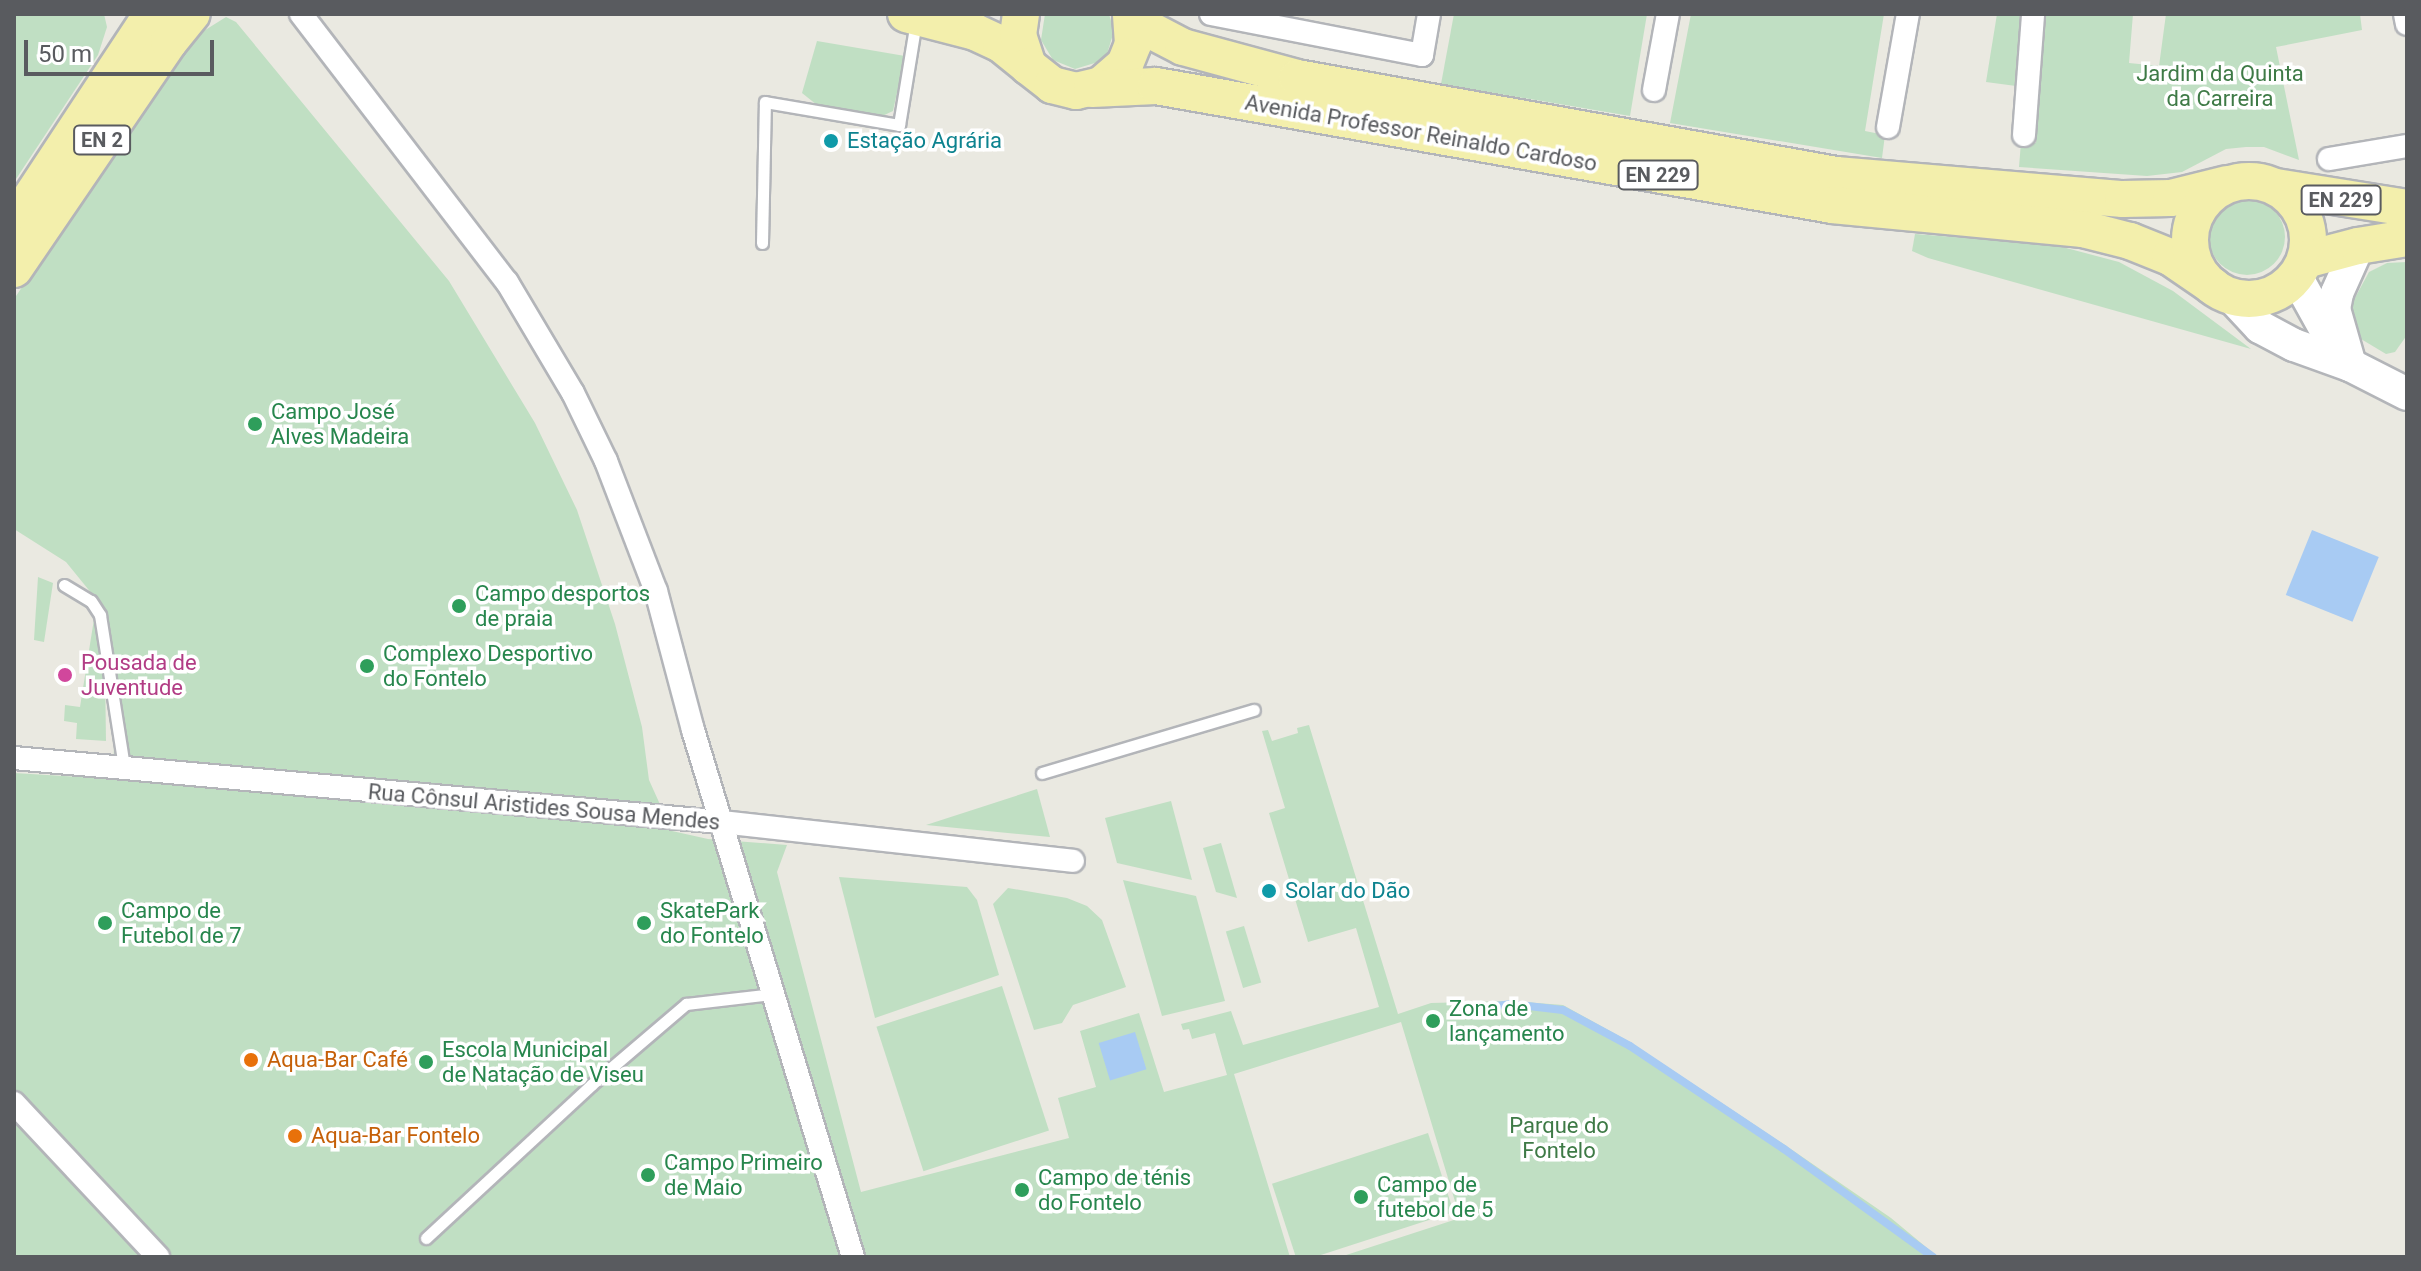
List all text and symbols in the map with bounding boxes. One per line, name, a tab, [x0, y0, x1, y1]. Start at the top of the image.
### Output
scale bar	[28, 24, 218, 74]
text: 50 m	[38, 40, 92, 68]
park label: Jardim da Quinta da Carreira	[2136, 60, 2304, 112]
street label: Avenida Professor Reinaldo Cardoso	[1243, 89, 1599, 177]
road number: EN 2	[72, 124, 132, 156]
place label: Estação Agrária	[847, 128, 1002, 154]
marker: Estação Agrária	[822, 132, 840, 150]
road number: EN 229	[1616, 159, 1700, 191]
road number: EN 229	[2299, 184, 2383, 216]
place label: Campo José Alves Madeira	[271, 398, 409, 450]
marker: Campo José Alves Madeira	[246, 415, 264, 433]
place label: Campo desportos de praia	[475, 580, 650, 632]
marker: Campo desportos de praia	[450, 597, 468, 615]
place label: Complexo Desportivo do Fontelo	[383, 640, 593, 692]
place label: Pousada de Juventude	[81, 649, 197, 700]
marker: Complexo Desportivo do Fontelo	[358, 657, 376, 675]
marker: Pousada de Juventude	[56, 666, 74, 684]
street label: Rua Cônsul Aristides Sousa Mendes	[367, 778, 721, 836]
place label: Solar do Dão	[1285, 878, 1410, 904]
marker: Solar do Dão	[1260, 882, 1278, 900]
place label: Campo de Futebol de 7	[121, 897, 242, 948]
place label: SkatePark do Fontelo	[660, 897, 764, 948]
marker: Campo de Futebol de 7	[96, 914, 114, 932]
marker: SkatePark do Fontelo	[635, 914, 653, 932]
place label: Zona de lançamento	[1449, 995, 1565, 1046]
marker: Zona de lançamento	[1424, 1012, 1442, 1030]
place label: Escola Municipal de Natação de Viseu	[442, 1036, 644, 1088]
place label: Aqua-Bar Café	[267, 1047, 408, 1073]
marker: Aqua-Bar Café	[242, 1051, 260, 1069]
marker: Escola Municipal de Natação de Viseu	[417, 1053, 435, 1071]
park label: Parque do Fontelo	[1509, 1112, 1609, 1164]
place label: Aqua-Bar Fontelo	[311, 1123, 480, 1149]
marker: Aqua-Bar Fontelo	[286, 1127, 304, 1145]
place label: Campo Primeiro de Maio	[664, 1149, 823, 1200]
place label: Campo de ténis do Fontelo	[1038, 1164, 1191, 1216]
marker: Campo Primeiro de Maio	[639, 1166, 657, 1184]
place label: Campo de futebol de 5	[1377, 1171, 1493, 1222]
marker: Campo de ténis do Fontelo	[1013, 1181, 1031, 1199]
marker: Campo de futebol de 5	[1352, 1188, 1370, 1206]

